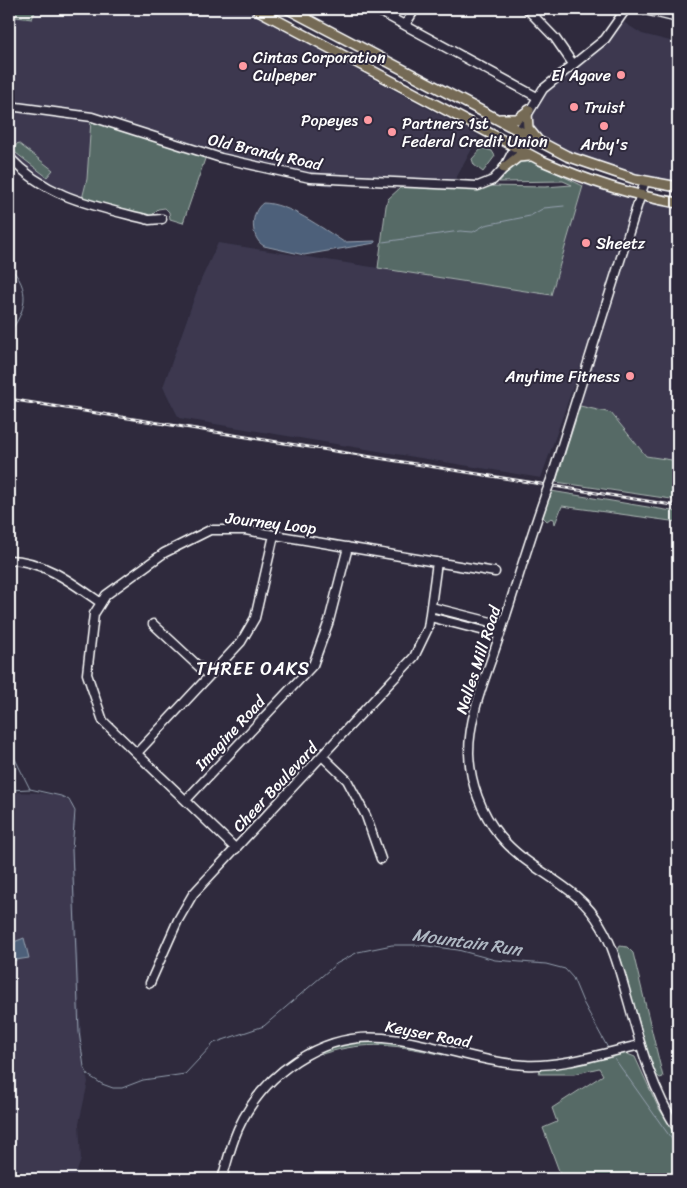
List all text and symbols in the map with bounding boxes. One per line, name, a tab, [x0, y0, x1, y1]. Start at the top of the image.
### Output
place label: Cintas Corporation Culpeper	[253, 43, 386, 90]
marker: Cintas Corporation Culpeper	[237, 60, 249, 72]
place label: El Agave	[551, 61, 611, 90]
marker: El Agave	[615, 69, 627, 81]
place label: Truist	[584, 93, 625, 122]
marker: Truist	[568, 101, 580, 113]
place label: Popeyes	[301, 106, 358, 135]
place label: Partners 1st Federal Credit Union	[402, 109, 548, 156]
marker: Popeyes	[362, 114, 374, 126]
marker: Arby's	[598, 120, 610, 132]
street label: Old Brandy Road	[205, 125, 326, 180]
marker: Partners 1st Federal Credit Union	[386, 126, 398, 138]
place label: Arby's	[579, 130, 628, 159]
place label: Sheetz	[596, 229, 646, 258]
marker: Sheetz	[580, 237, 592, 249]
place label: Anytime Fitness	[504, 362, 621, 391]
marker: Anytime Fitness	[624, 370, 636, 382]
street label: Journey Loop	[223, 503, 319, 543]
street label: Nalles Mill Road	[447, 601, 510, 718]
district label: THREE OAKS	[196, 653, 310, 685]
street label: Imagine Road	[187, 688, 274, 778]
street label: Cheer Boulevard	[225, 734, 326, 839]
water label: Mountain Run	[410, 919, 526, 966]
street label: Keyser Road	[383, 1011, 475, 1057]

